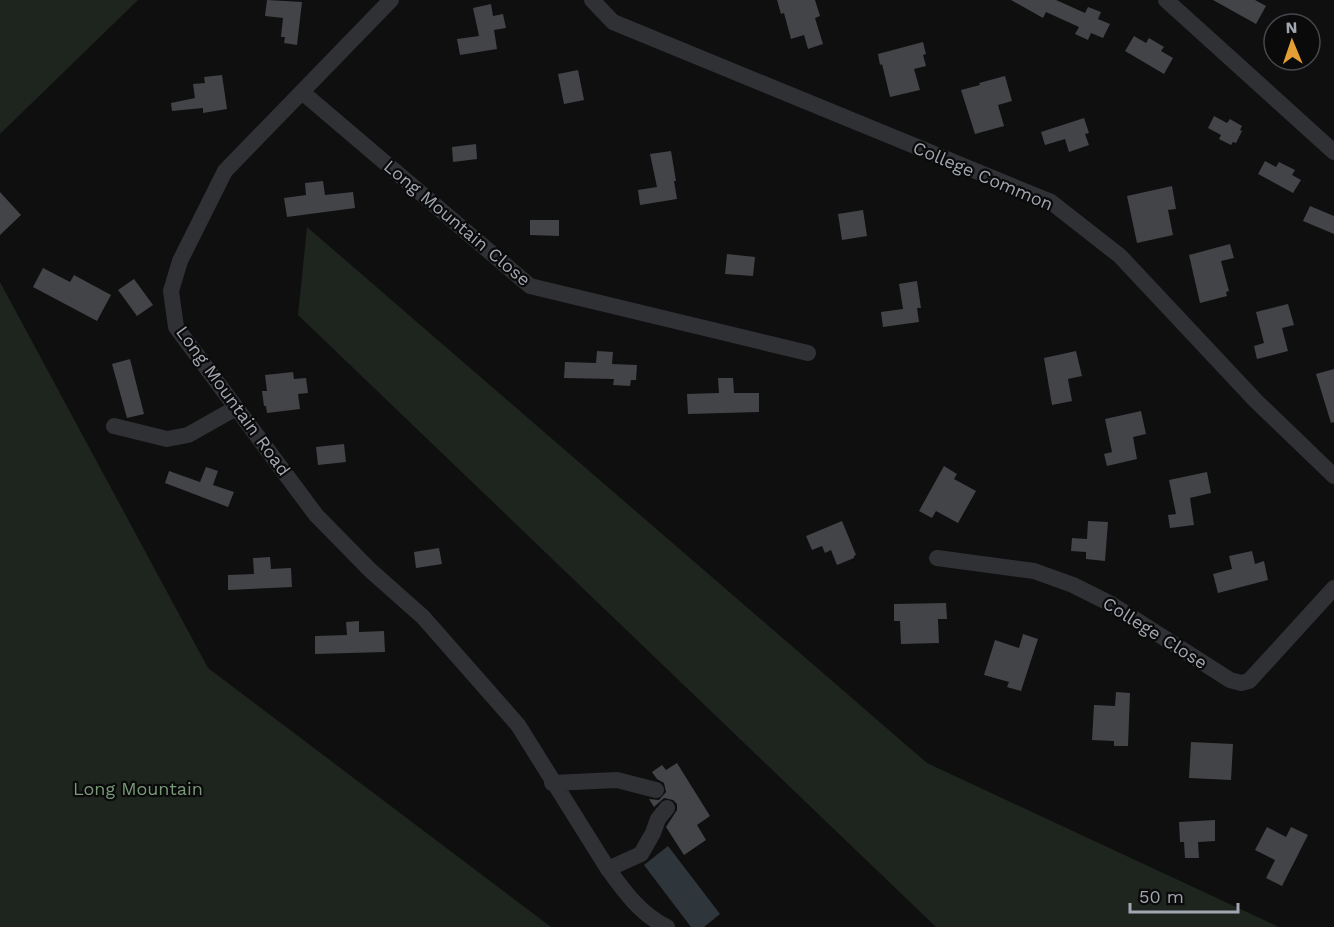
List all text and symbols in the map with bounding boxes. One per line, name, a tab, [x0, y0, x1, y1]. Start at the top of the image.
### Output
north arrow	[1262, 12, 1322, 72]
text: N	[1285, 18, 1298, 37]
street label: College Common	[910, 137, 1056, 215]
street label: Long Mountain Close	[380, 155, 535, 290]
street label: Long Mountain Road	[172, 322, 295, 480]
street label: College Close	[1099, 592, 1211, 673]
park label: Long Mountain	[73, 778, 203, 799]
scale bar	[1130, 876, 1238, 914]
text: 50 m	[1139, 886, 1184, 907]

